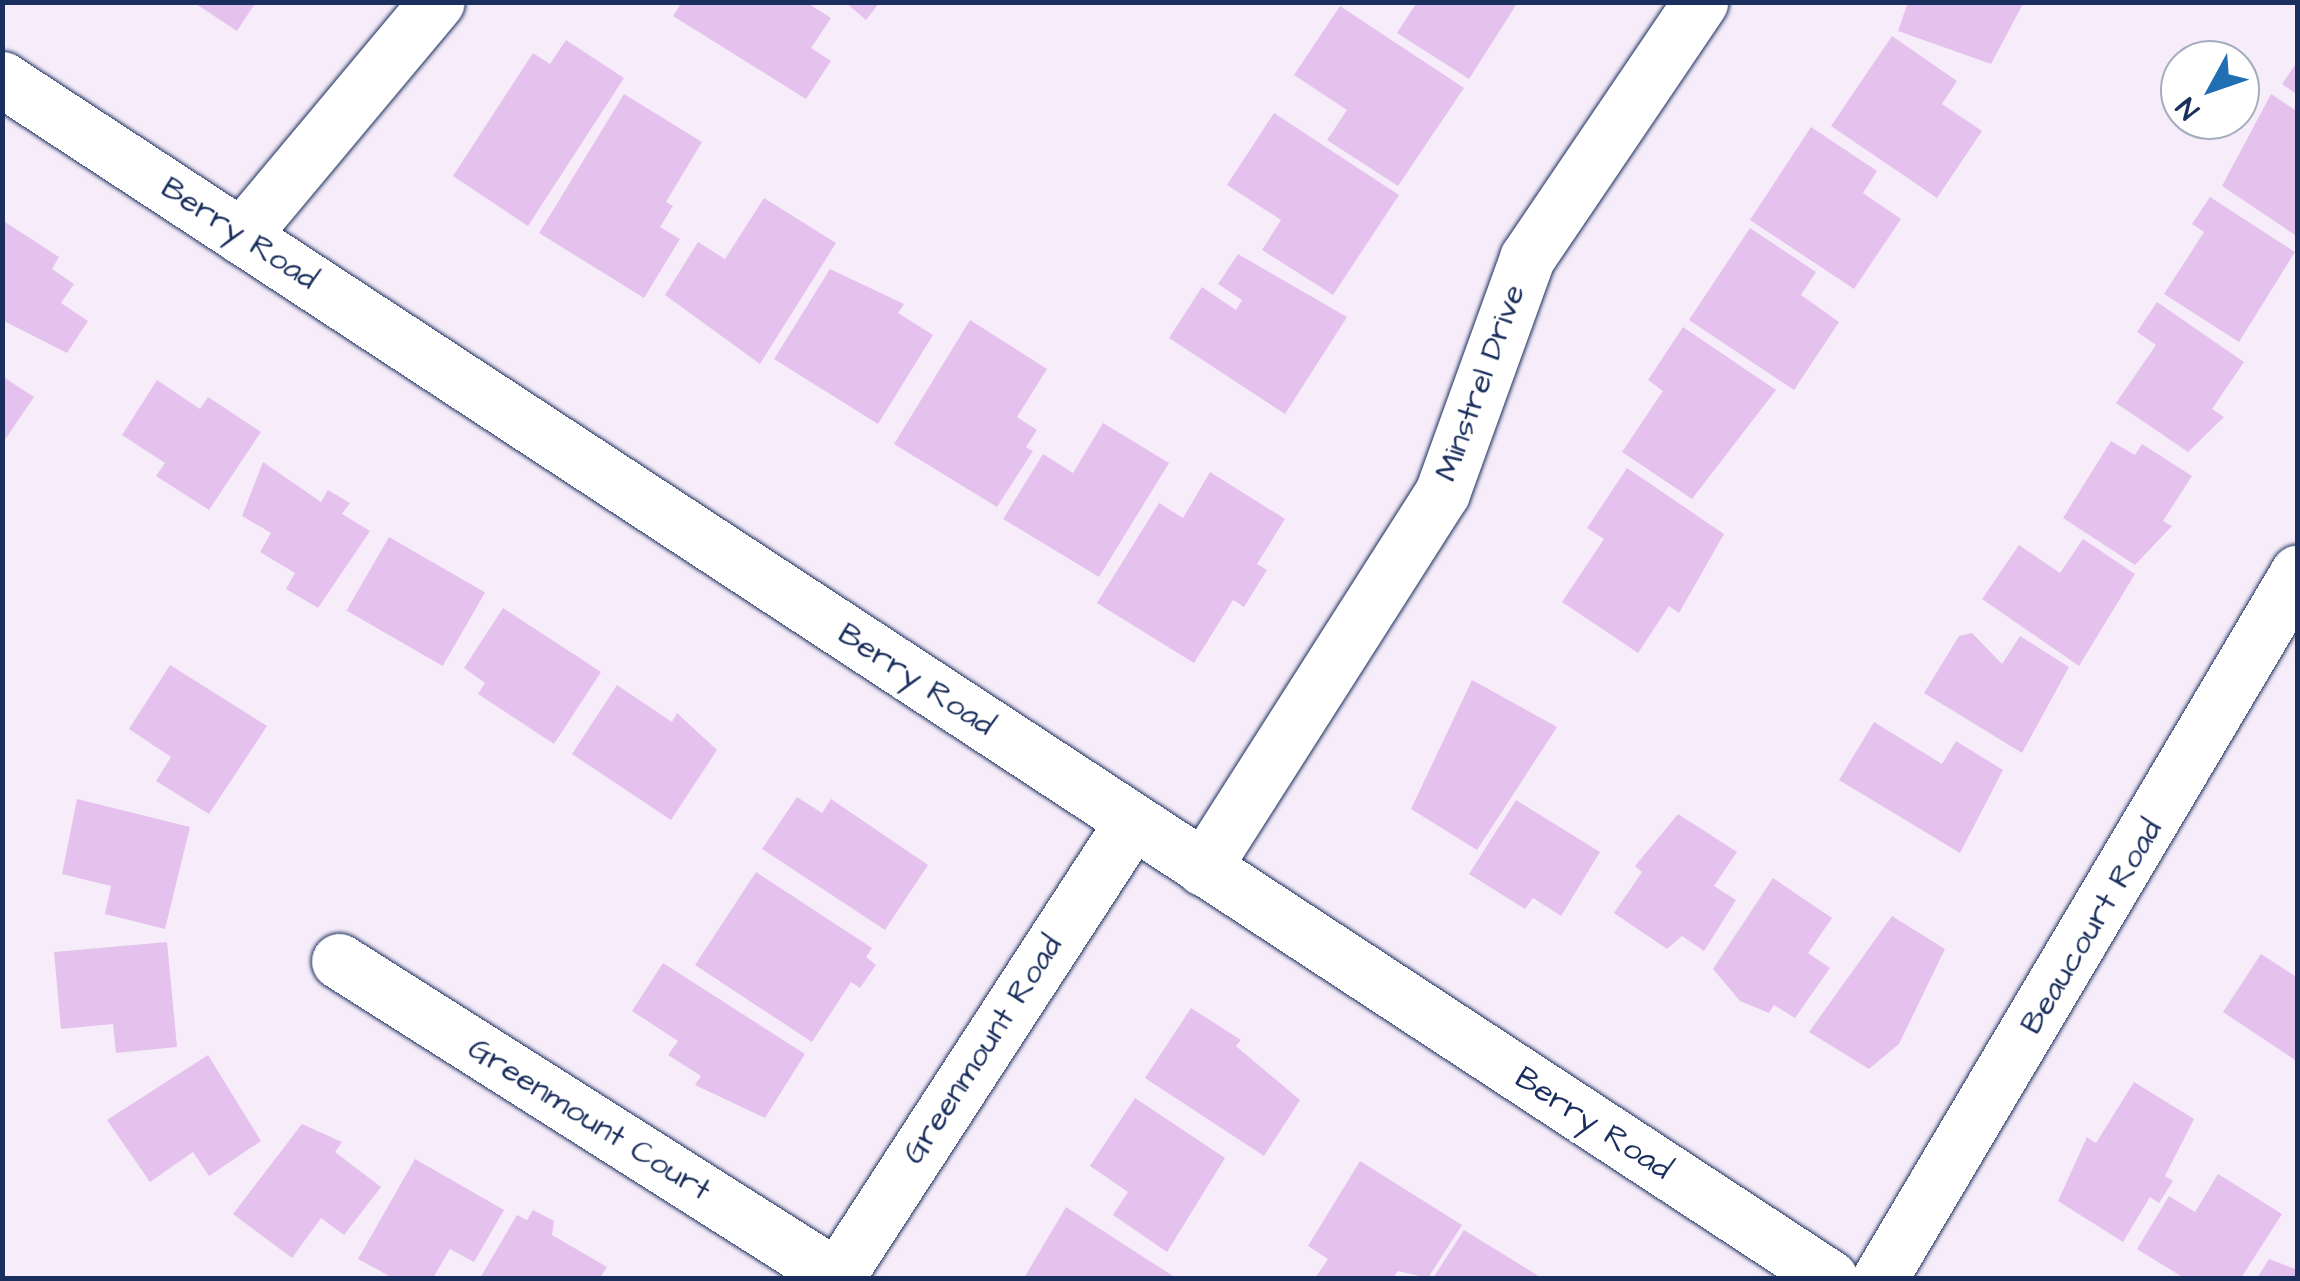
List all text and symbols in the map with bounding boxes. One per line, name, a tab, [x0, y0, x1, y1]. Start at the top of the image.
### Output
north arrow	[2160, 40, 2260, 140]
text: N	[2168, 89, 2209, 128]
street label: Berry Road	[153, 169, 325, 299]
street label: Minstrel Drive	[1428, 280, 1534, 486]
street label: Berry Road	[830, 615, 1002, 745]
street label: Beaucourt Road	[2013, 813, 2171, 1041]
street label: Greenmount Road	[895, 928, 1071, 1172]
street label: Greenmount Court	[461, 1030, 717, 1210]
street label: Berry Road	[1507, 1059, 1679, 1189]

